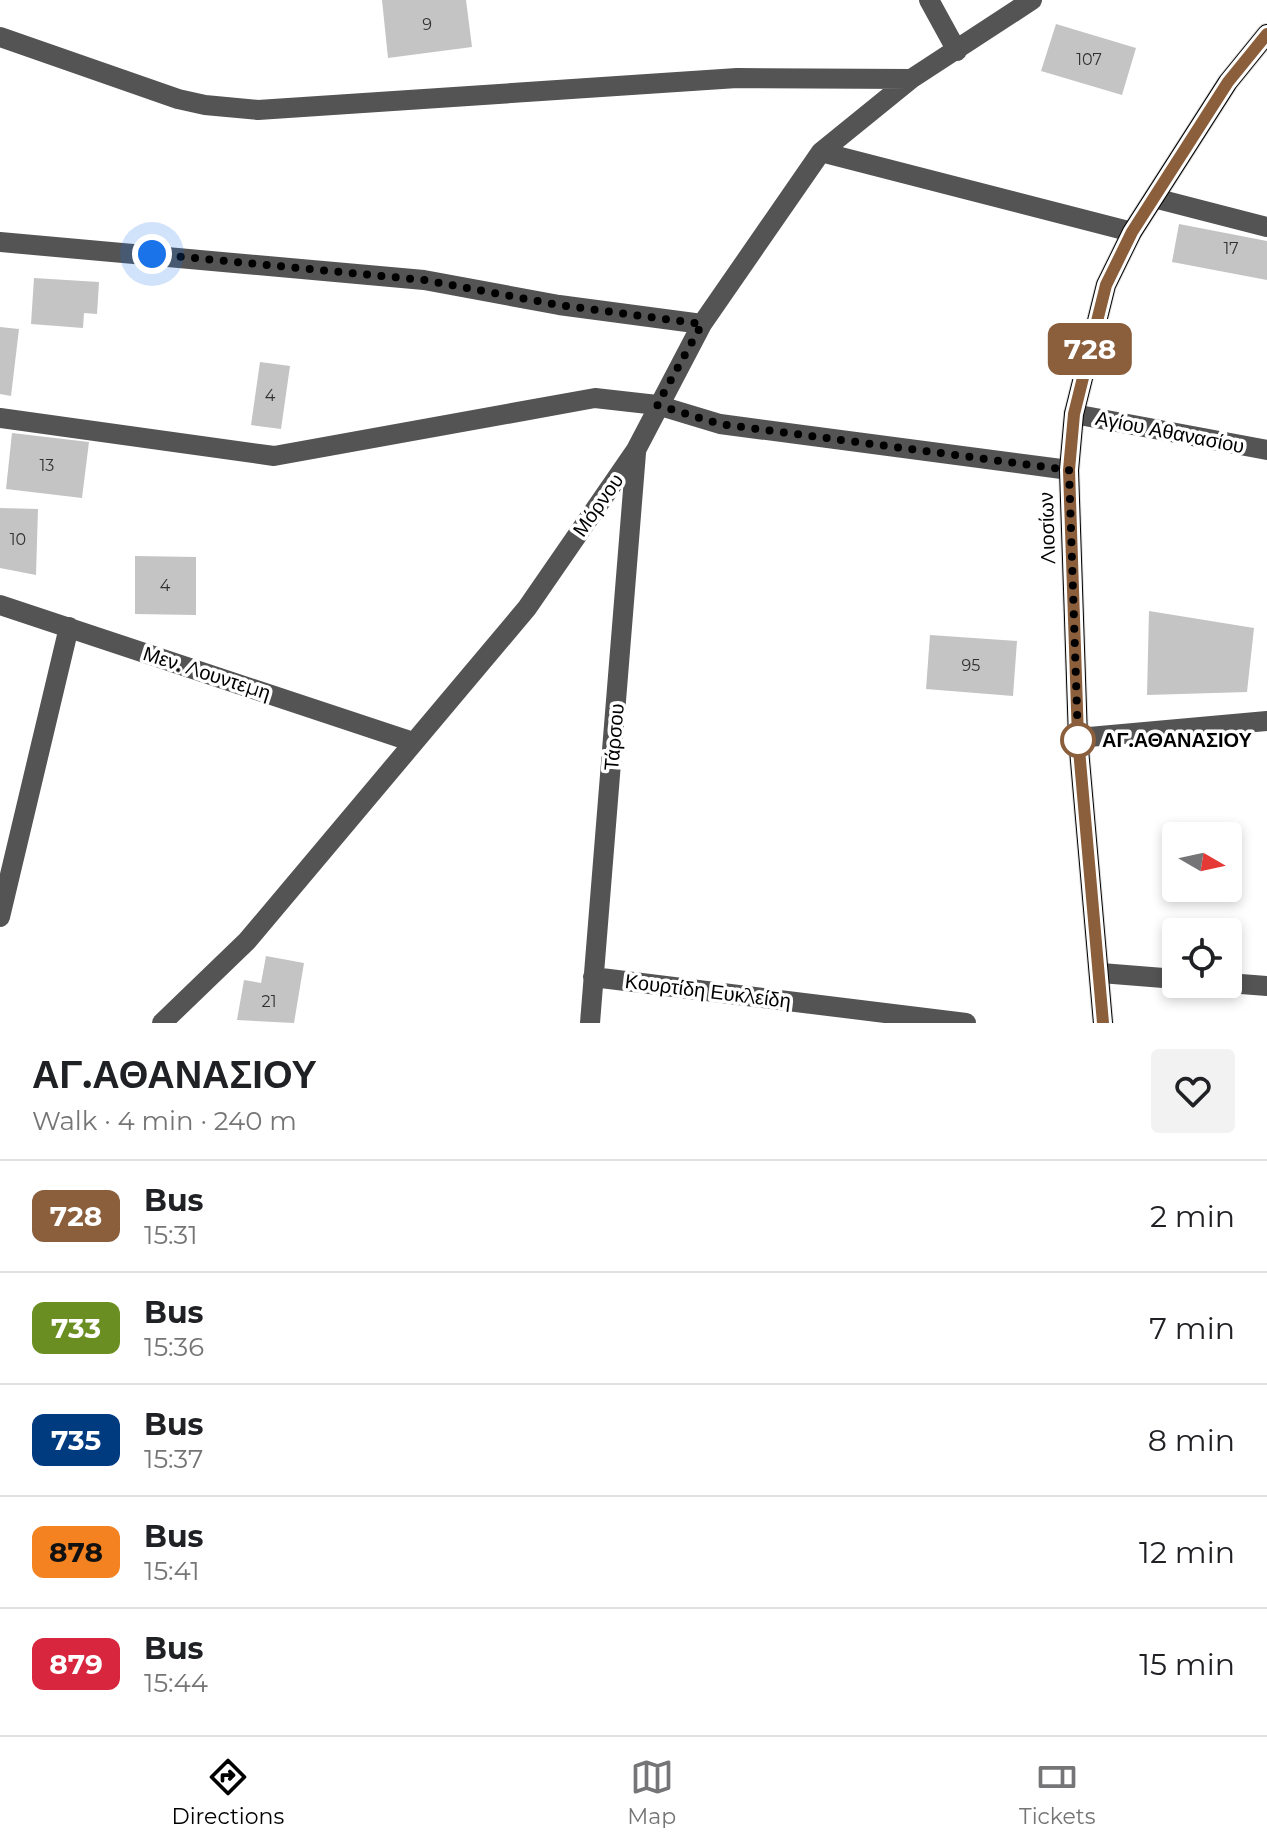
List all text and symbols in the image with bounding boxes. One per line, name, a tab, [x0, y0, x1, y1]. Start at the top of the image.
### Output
house number: 9	[422, 15, 432, 34]
house number: 107	[1076, 50, 1102, 69]
your location	[132, 234, 172, 274]
house number: 17	[1223, 239, 1239, 258]
line badge: 728	[1044, 323, 1136, 375]
text: 728	[1064, 332, 1116, 366]
house number: 4	[265, 386, 276, 405]
street label: Αγίου Αθανασίου	[1094, 406, 1246, 458]
house number: 13	[40, 456, 54, 475]
street label: Μόρνου	[568, 469, 628, 541]
street label: Λιοσίων	[1034, 492, 1060, 564]
house number: 10	[10, 530, 26, 549]
house number: 4	[160, 576, 171, 595]
street label: Μεν. Λουντεμη	[140, 641, 274, 705]
house number: 95	[962, 656, 980, 675]
street label: Τάρσου	[599, 702, 629, 772]
marker: ΑΓ.ΑΘΑΝΑΣΙΟΥ	[1061, 723, 1095, 757]
place label: ΑΓ.ΑΘΑΝΑΣΙΟΥ	[1102, 728, 1253, 752]
north arrow	[1162, 822, 1242, 902]
map controls	[1162, 822, 1242, 998]
button: locate	[1162, 918, 1242, 998]
street label: Κουρτίδη Ευκλείδη	[624, 969, 792, 1013]
house number: 21	[262, 992, 276, 1011]
button: heart	[1151, 1049, 1235, 1133]
text: ΑΓ.ΑΘΑΝΑΣΙΟΥ	[32, 1051, 317, 1098]
text: Walk · 4 min · 240 m	[32, 1105, 297, 1137]
text: Bus	[144, 1182, 204, 1219]
text: 2 min	[1150, 1198, 1235, 1235]
text: 728	[50, 1199, 102, 1233]
text: 15:31	[144, 1219, 198, 1251]
text: Bus	[144, 1294, 204, 1331]
text: 7 min	[1149, 1310, 1235, 1347]
text: 733	[51, 1311, 101, 1345]
text: 15:36	[144, 1331, 204, 1363]
text: Bus	[144, 1406, 204, 1443]
text: 8 min	[1148, 1422, 1235, 1459]
text: 735	[51, 1423, 101, 1457]
text: 15:37	[144, 1443, 203, 1475]
text: Bus	[144, 1518, 204, 1555]
text: 12 min	[1139, 1534, 1235, 1571]
text: 878	[49, 1535, 103, 1569]
text: 15:41	[144, 1555, 200, 1587]
text: Bus	[144, 1630, 204, 1667]
text: 15 min	[1139, 1646, 1235, 1683]
text: 879	[49, 1647, 103, 1681]
text: 15:44	[144, 1667, 208, 1699]
tab: Directions	[171, 1755, 284, 1830]
tab: Map	[627, 1755, 676, 1830]
tab: Tickets	[1019, 1755, 1095, 1830]

